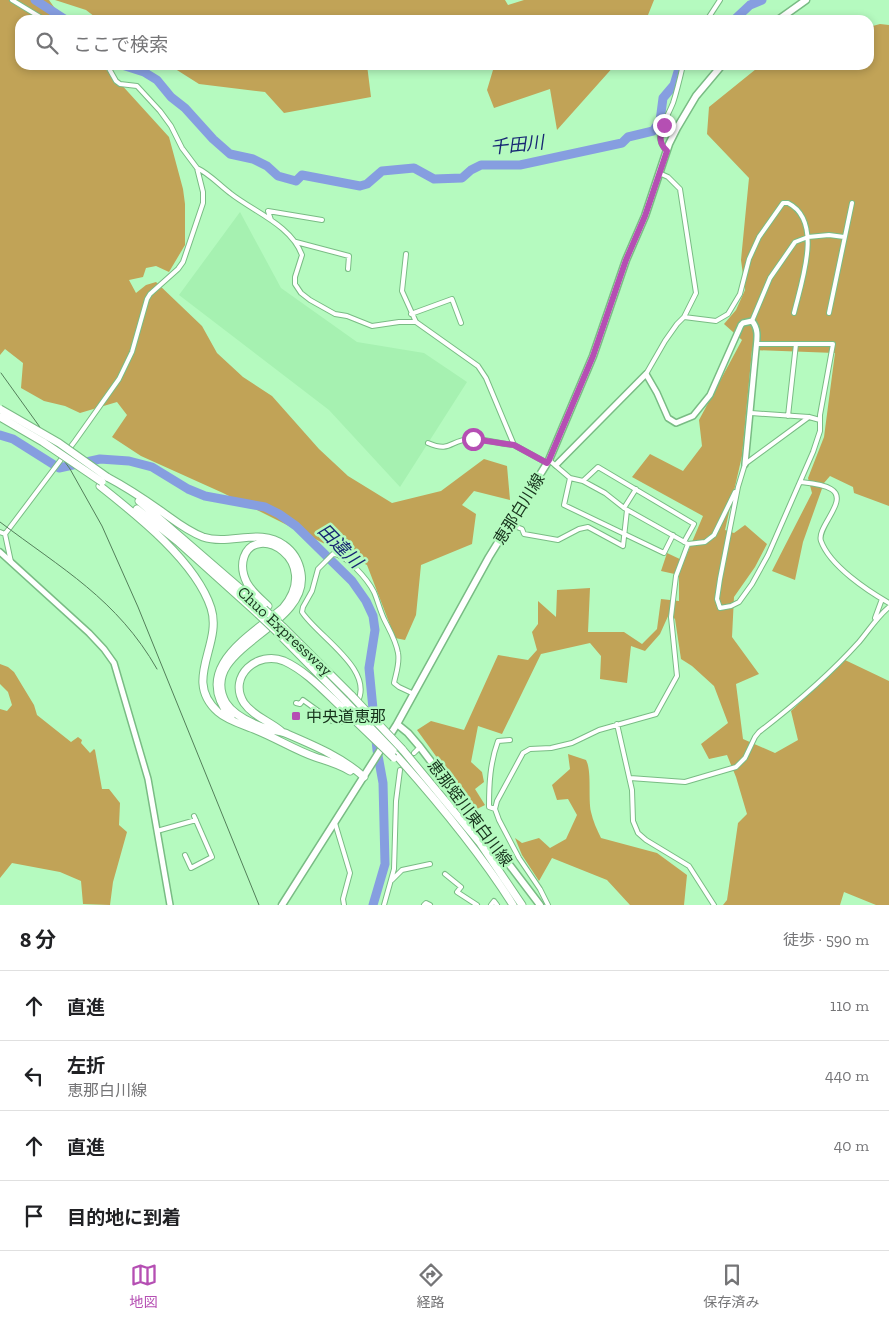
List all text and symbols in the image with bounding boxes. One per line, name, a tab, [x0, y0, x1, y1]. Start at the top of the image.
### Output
search box	[15, 15, 874, 70]
icon: search	[33, 29, 61, 57]
text: ここで検索	[73, 33, 168, 56]
route end	[653, 114, 676, 137]
water label: 千田川	[489, 131, 547, 159]
route start	[462, 428, 485, 451]
street label: 恵那白川線	[490, 470, 548, 548]
water label: 田違川	[313, 519, 368, 574]
street label: Chuo Expressway	[234, 582, 337, 680]
place label: 中央道恵那	[306, 707, 386, 726]
marker: 中央道恵那	[290, 710, 302, 722]
street label: 恵那蛭川東白川線	[424, 756, 516, 870]
text: 8 分	[20, 927, 56, 952]
text: 徒歩 · 590 m	[783, 930, 869, 949]
icon: ahead	[20, 992, 48, 1020]
text: 直進	[67, 996, 105, 1019]
text: 110 m	[830, 996, 869, 1015]
text: 左折	[67, 1054, 105, 1077]
icon: left	[20, 1062, 48, 1090]
text: 440 m	[825, 1066, 869, 1085]
text: 恵那白川線	[67, 1081, 147, 1100]
icon: ahead	[20, 1132, 48, 1160]
text: 直進	[67, 1136, 105, 1159]
text: 40 m	[834, 1136, 869, 1155]
icon: arrive	[20, 1202, 48, 1230]
text: 目的地に到着	[67, 1206, 181, 1229]
tab: 地図	[130, 1261, 158, 1311]
tab: 経路	[417, 1261, 445, 1311]
tab: 保存済み	[704, 1261, 760, 1311]

